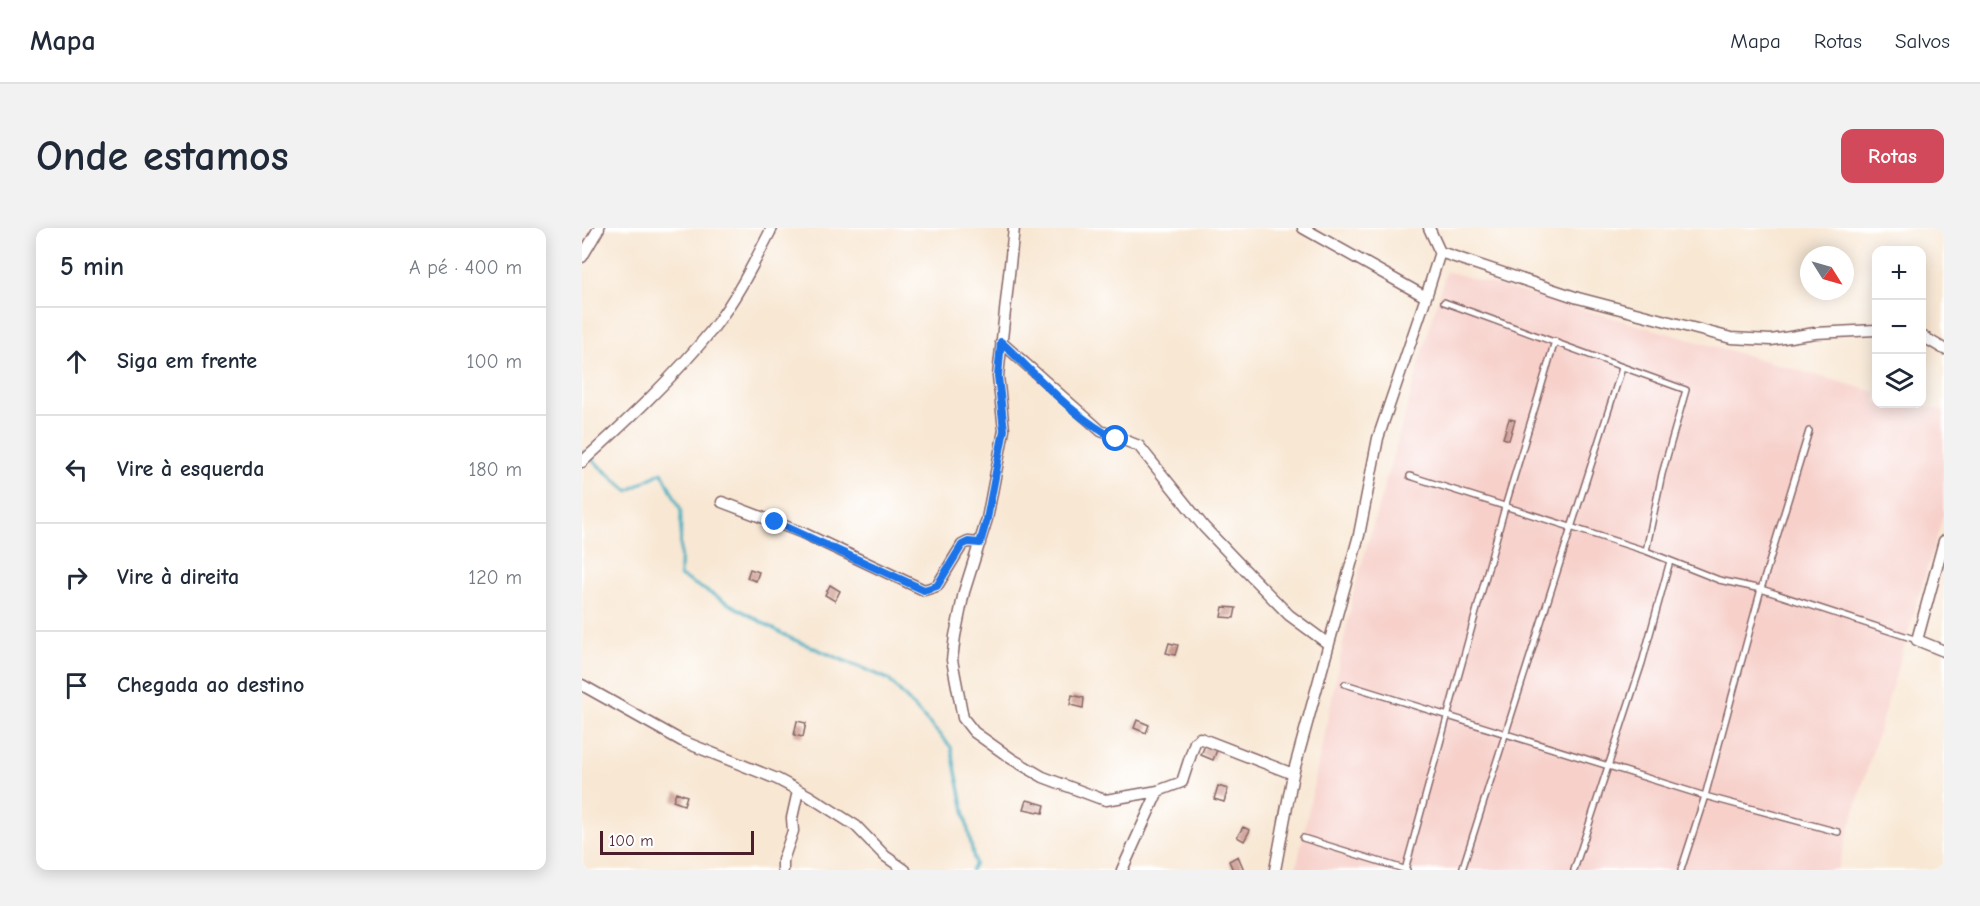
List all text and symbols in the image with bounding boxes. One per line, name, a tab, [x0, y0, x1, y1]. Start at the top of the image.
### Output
text: Mapa	[30, 25, 96, 57]
text: Mapa	[1730, 29, 1781, 53]
text: Rotas	[1814, 29, 1862, 53]
text: Salvos	[1895, 29, 1950, 53]
button: Rotas	[1841, 129, 1944, 183]
text: Onde estamos	[36, 132, 289, 181]
north arrow	[1800, 246, 1854, 300]
map controls	[1872, 246, 1926, 408]
button: +	[1872, 246, 1926, 300]
text: 5 min	[60, 252, 124, 282]
text: A pé · 400 m	[409, 256, 522, 279]
button: −	[1872, 300, 1926, 354]
icon: ahead	[60, 345, 93, 378]
text: Siga em frente	[117, 348, 257, 374]
text: 100 m	[467, 350, 522, 373]
button: layers	[1872, 354, 1926, 408]
route start	[1102, 425, 1128, 451]
icon: left	[60, 453, 93, 486]
text: Vire à esquerda	[117, 456, 265, 482]
text: 180 m	[468, 458, 522, 481]
route end	[761, 508, 787, 534]
icon: right	[60, 561, 93, 594]
text: Vire à direita	[117, 564, 239, 590]
text: 120 m	[468, 566, 522, 589]
icon: arrive	[60, 669, 93, 702]
text: Chegada ao destino	[117, 672, 304, 698]
scale bar	[600, 828, 754, 856]
text: 100 m	[609, 832, 653, 850]

